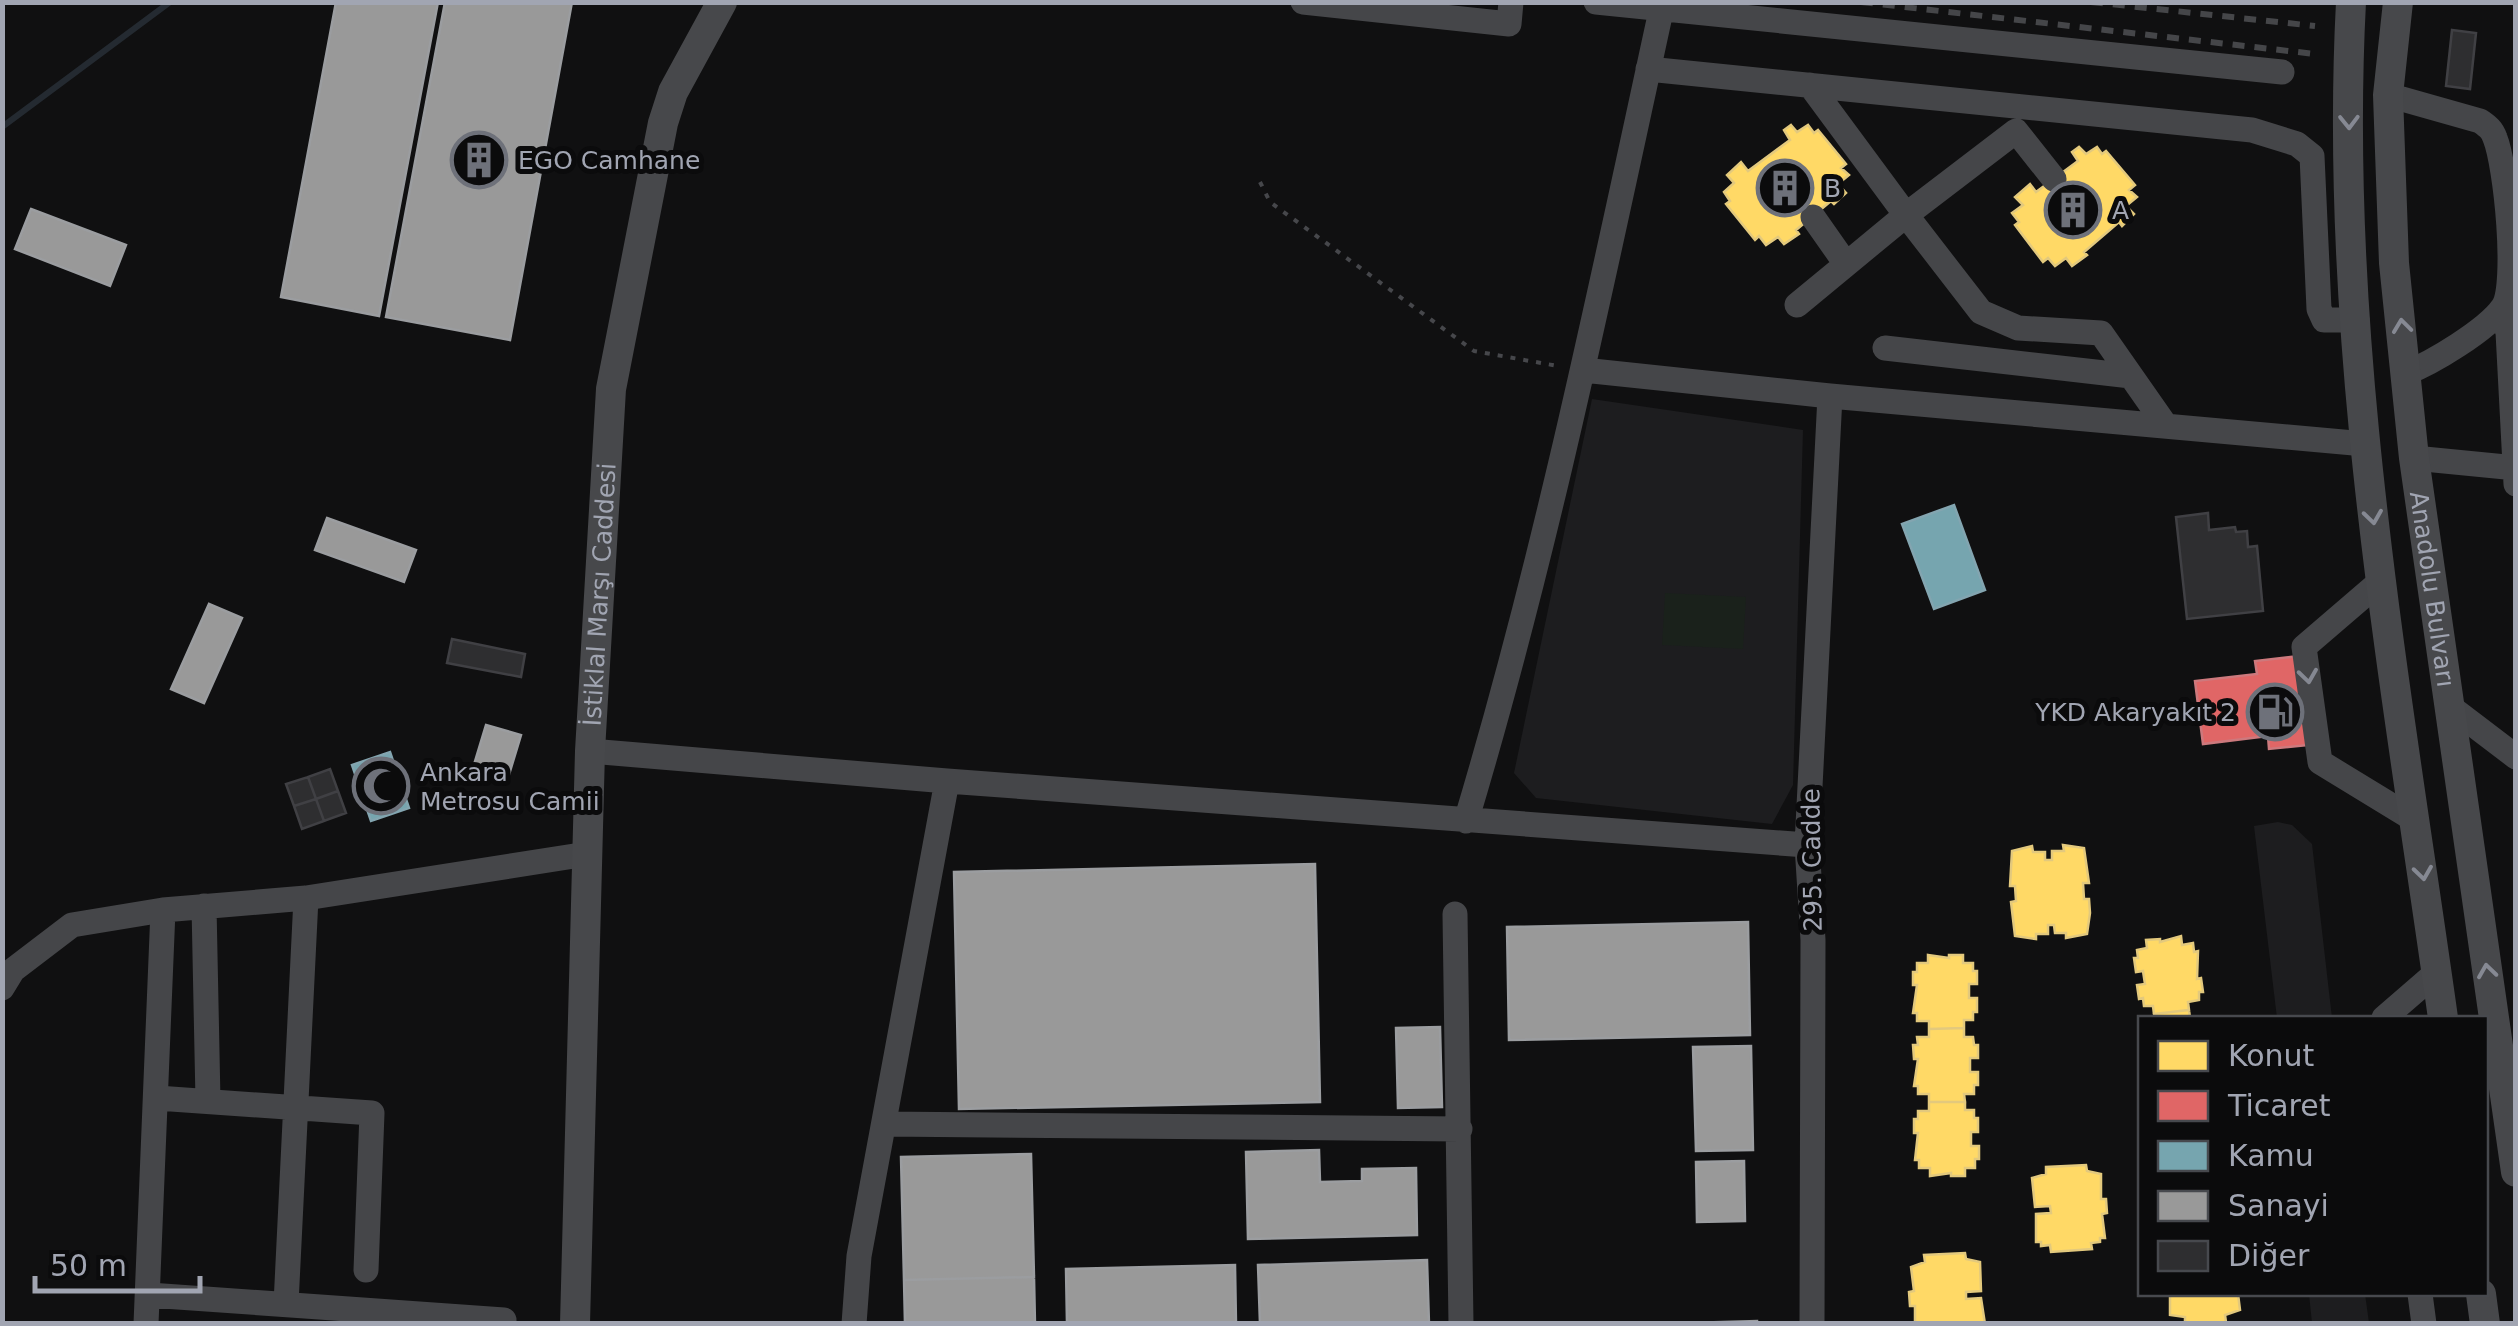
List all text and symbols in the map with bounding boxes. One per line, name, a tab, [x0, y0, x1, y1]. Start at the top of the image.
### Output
one-way arrow	[2339, 115, 2360, 131]
building icon: EGO Camhane	[449, 130, 509, 190]
place label: EGO Camhane	[518, 146, 700, 175]
building icon: B	[1755, 158, 1815, 218]
place label: B	[1824, 174, 1841, 203]
building icon: A	[2043, 180, 2103, 240]
place label: A	[2112, 196, 2129, 225]
one-way arrow	[2392, 318, 2413, 334]
street label: İstiklal Marşı Caddesi	[577, 462, 621, 727]
street label: Anadolu Bulvarı	[2404, 489, 2461, 689]
one-way arrow	[2362, 509, 2383, 525]
one-way arrow	[2297, 668, 2318, 685]
fuel station icon: YKD Akaryakıt 2	[2245, 682, 2305, 742]
place label: YKD Akaryakıt 2	[2034, 698, 2236, 727]
mosque icon: Ankara Metrosu Camii	[351, 756, 411, 816]
place label: Ankara Metrosu Camii	[420, 758, 600, 816]
street label: 295. Cadde	[1796, 788, 1828, 932]
one-way arrow	[2411, 865, 2432, 881]
one-way arrow	[2478, 963, 2499, 979]
legend	[2138, 1016, 2488, 1296]
text: Konut	[2228, 1038, 2315, 1073]
text: Ticaret	[2227, 1088, 2331, 1123]
text: Kamu	[2228, 1138, 2314, 1173]
text: Sanayi	[2228, 1188, 2329, 1223]
scale bar	[35, 1231, 200, 1293]
text: Diğer	[2228, 1238, 2310, 1273]
text: 50 m	[50, 1248, 127, 1283]

